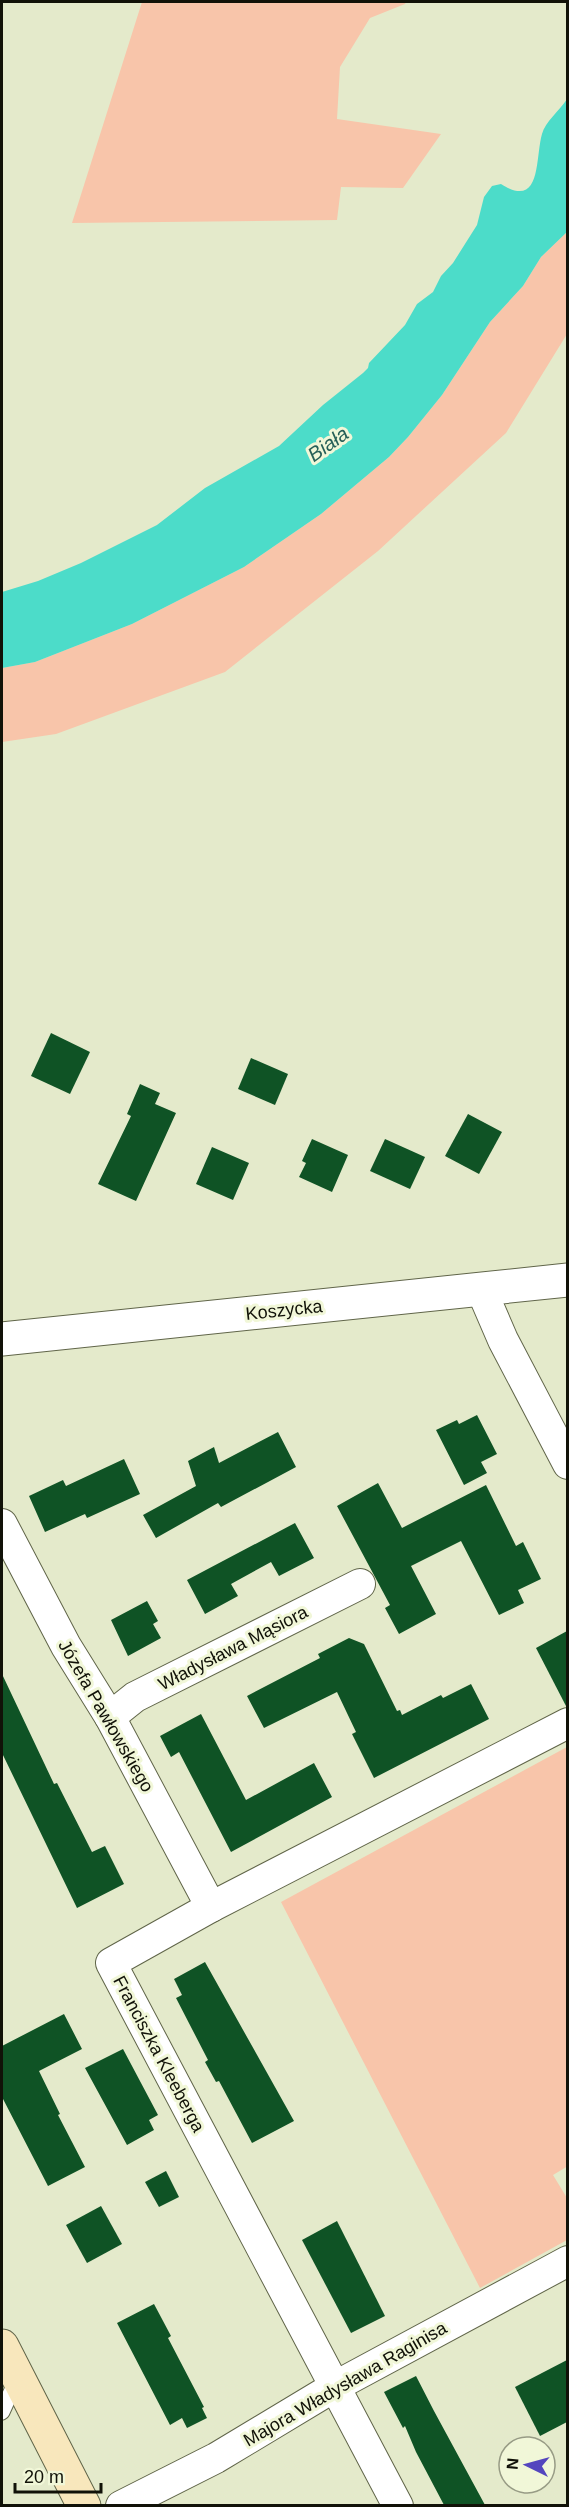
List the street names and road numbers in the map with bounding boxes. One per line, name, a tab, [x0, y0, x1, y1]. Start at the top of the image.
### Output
street label: Koszycka	[245, 1296, 324, 1324]
street label: Władysława Mąsiora	[155, 1601, 312, 1694]
street label: Józefa Pawłowskiego	[54, 1636, 158, 1796]
street label: Franciszka Kleeberga	[109, 1972, 209, 2136]
street label: Majora Władysława Raginisa	[240, 2317, 451, 2450]

